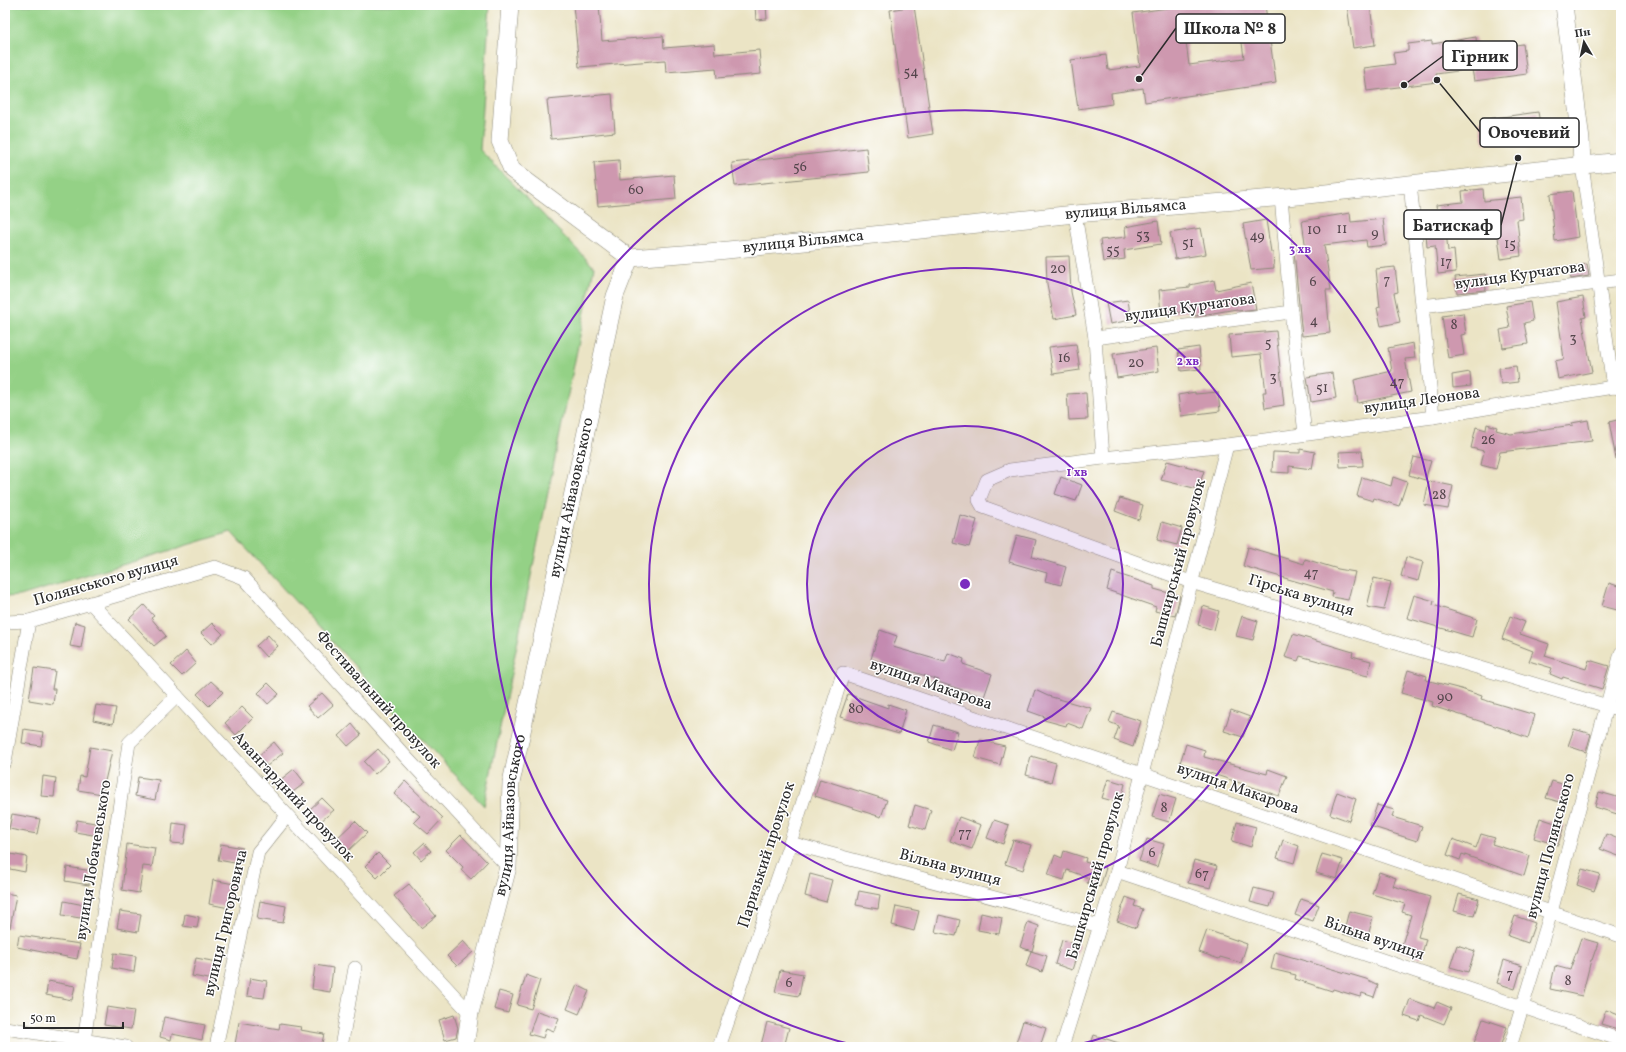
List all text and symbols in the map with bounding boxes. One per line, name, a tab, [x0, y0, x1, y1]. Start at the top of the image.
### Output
callout: Школа № 8	[1176, 14, 1285, 43]
text: Школа № 8	[1184, 18, 1276, 41]
north arrow	[1564, 22, 1604, 62]
text: Пн	[1574, 25, 1592, 42]
callout: Гірник	[1443, 41, 1517, 70]
text: Гірник	[1451, 46, 1509, 69]
house number: 54	[903, 63, 919, 82]
callout: Овочевий	[1480, 118, 1579, 147]
text: Овочевий	[1488, 122, 1570, 145]
house number: 56	[793, 158, 807, 177]
house number: 60	[628, 181, 644, 200]
street label: вулиця Вільямса	[1064, 194, 1187, 226]
callout: Батискаф	[1404, 210, 1501, 239]
text: Батискаф	[1413, 215, 1493, 238]
house number: 11	[1337, 220, 1347, 239]
house number: 10	[1307, 221, 1321, 240]
house number: 9	[1371, 224, 1379, 243]
street label: вулиця Вільямса	[742, 225, 865, 259]
house number: 53	[1136, 226, 1150, 245]
house number: 49	[1249, 227, 1265, 246]
house number: 51	[1182, 234, 1194, 253]
house number: 15	[1504, 235, 1516, 254]
house number: 55	[1106, 241, 1120, 260]
text: 3 хв	[1289, 242, 1311, 258]
house number: 17	[1440, 253, 1452, 272]
street label: вулиця Курчатова	[1453, 256, 1587, 296]
house number: 20	[1050, 260, 1066, 279]
house number: 7	[1384, 271, 1391, 290]
house number: 6	[1309, 273, 1317, 292]
street label: вулиця Курчатова	[1123, 288, 1257, 328]
house number: 4	[1310, 312, 1318, 331]
house number: 8	[1450, 316, 1458, 335]
house number: 3	[1569, 329, 1577, 348]
house number: 5	[1265, 334, 1271, 353]
house number: 16	[1058, 349, 1070, 368]
house number: 20	[1128, 354, 1144, 373]
text: 2 хв	[1177, 354, 1199, 370]
house number: 3	[1269, 368, 1277, 387]
house number: 47	[1389, 373, 1405, 392]
house number: 51	[1316, 379, 1328, 398]
street label: вулиця Леонова	[1363, 382, 1481, 420]
street label: вулиця Айвазовського	[544, 416, 600, 580]
house number: 26	[1481, 431, 1495, 450]
text: 1 хв	[1067, 465, 1088, 481]
street label: Башкирський провулок	[1146, 476, 1212, 649]
house number: 28	[1432, 486, 1446, 505]
street label: Полянського вулиця	[31, 550, 181, 612]
house number: 47	[1303, 564, 1319, 583]
street label: Гірська вулиця	[1246, 570, 1356, 622]
centre of rings	[958, 577, 972, 591]
street label: Фестивальний провулок	[310, 626, 446, 774]
street label: вулиця Макарова	[867, 654, 995, 716]
house number: 90	[1437, 688, 1453, 707]
house number: 80	[848, 700, 864, 719]
street label: Авангардний провулок	[227, 727, 360, 867]
street label: вулиця Айвазовського	[490, 732, 532, 899]
street label: вулиця Макарова	[1174, 758, 1302, 820]
street label: вулиця Полянського	[1521, 771, 1581, 921]
street label: вулиця Лобачевського	[70, 778, 118, 942]
street label: Паризький провулок	[733, 779, 801, 931]
street label: Башкирський провулок	[1062, 789, 1131, 962]
house number: 8	[1160, 799, 1168, 818]
house number: 77	[958, 824, 972, 843]
street label: Вільна вулиця	[897, 844, 1003, 892]
house number: 6	[1148, 844, 1156, 863]
street label: вулиця Григоровича	[198, 847, 254, 999]
house number: 67	[1195, 865, 1209, 884]
street label: Вільна вулиця	[1321, 912, 1427, 966]
house number: 7	[1507, 965, 1514, 984]
house number: 8	[1564, 972, 1572, 991]
house number: 6	[785, 974, 793, 993]
scale bar	[24, 1004, 123, 1030]
text: 50 m	[30, 1011, 56, 1027]

